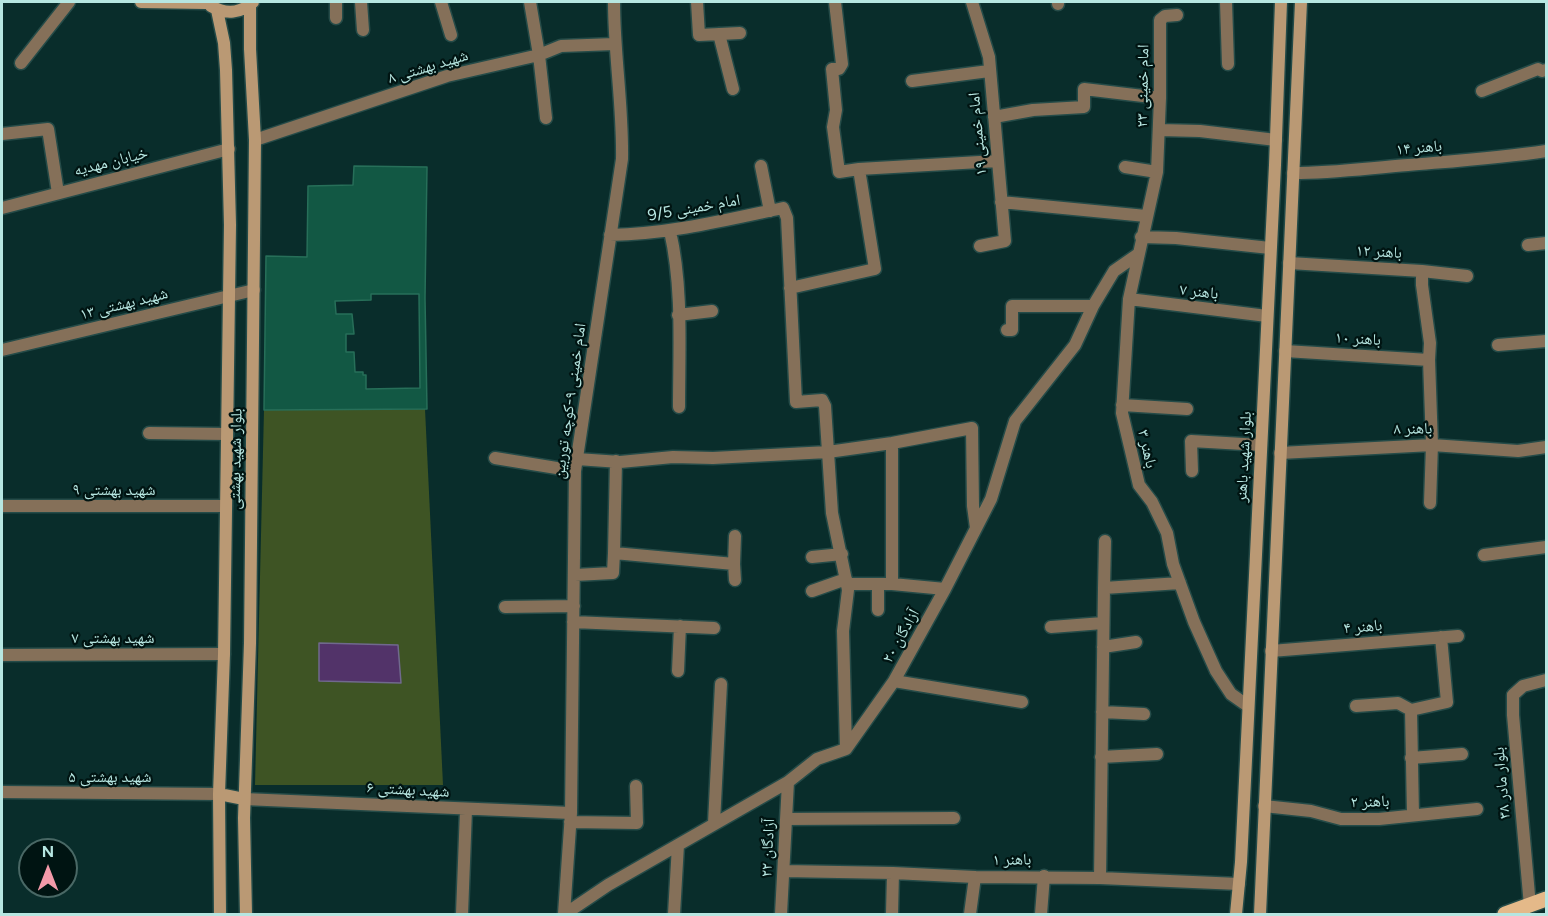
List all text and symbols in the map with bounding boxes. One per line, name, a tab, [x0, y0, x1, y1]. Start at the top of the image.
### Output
street label: امام خمینی ۲۳	[1133, 44, 1153, 128]
street label: شهید بهشتی ۸	[386, 46, 470, 88]
street label: امام خمینی ۱۹	[965, 92, 991, 176]
street label: باهنر ۱۴	[1395, 136, 1443, 160]
street label: خیابان مهدیه	[72, 144, 150, 180]
street label: امام خمینی 9/5	[646, 190, 742, 226]
street label: باهنر ۱۲	[1356, 241, 1402, 263]
street label: باهنر ۷	[1179, 280, 1219, 304]
street label: شهید بهشتی ۱۳	[78, 284, 170, 324]
street label: امام خمینی ۹-کوچه توربین	[550, 322, 590, 480]
street label: باهنر ۱۰	[1335, 328, 1381, 350]
street label: بلوار شهید بهشتی	[226, 408, 246, 510]
street label: بلوار شهید باهنر	[1232, 411, 1256, 503]
street label: باهنر ۸	[1393, 419, 1433, 439]
street label: باهنر ۳	[1133, 428, 1161, 470]
street label: شهید بهشتی ۹	[73, 480, 155, 500]
street label: آزادگان ۲۰	[878, 606, 924, 666]
street label: باهنر ۴	[1343, 616, 1383, 638]
street label: شهید بهشتی ۷	[72, 628, 154, 648]
street label: بلوار مادر ۳۸	[1489, 746, 1515, 820]
street label: شهید بهشتی ۵	[69, 767, 151, 787]
street label: شهید بهشتی ۶	[366, 778, 450, 802]
street label: باهنر ۲	[1350, 792, 1390, 812]
street label: آزادگان ۲۲	[757, 818, 779, 878]
north arrow	[18, 838, 78, 898]
text: N	[42, 842, 54, 861]
street label: باهنر ۱	[992, 850, 1032, 870]

